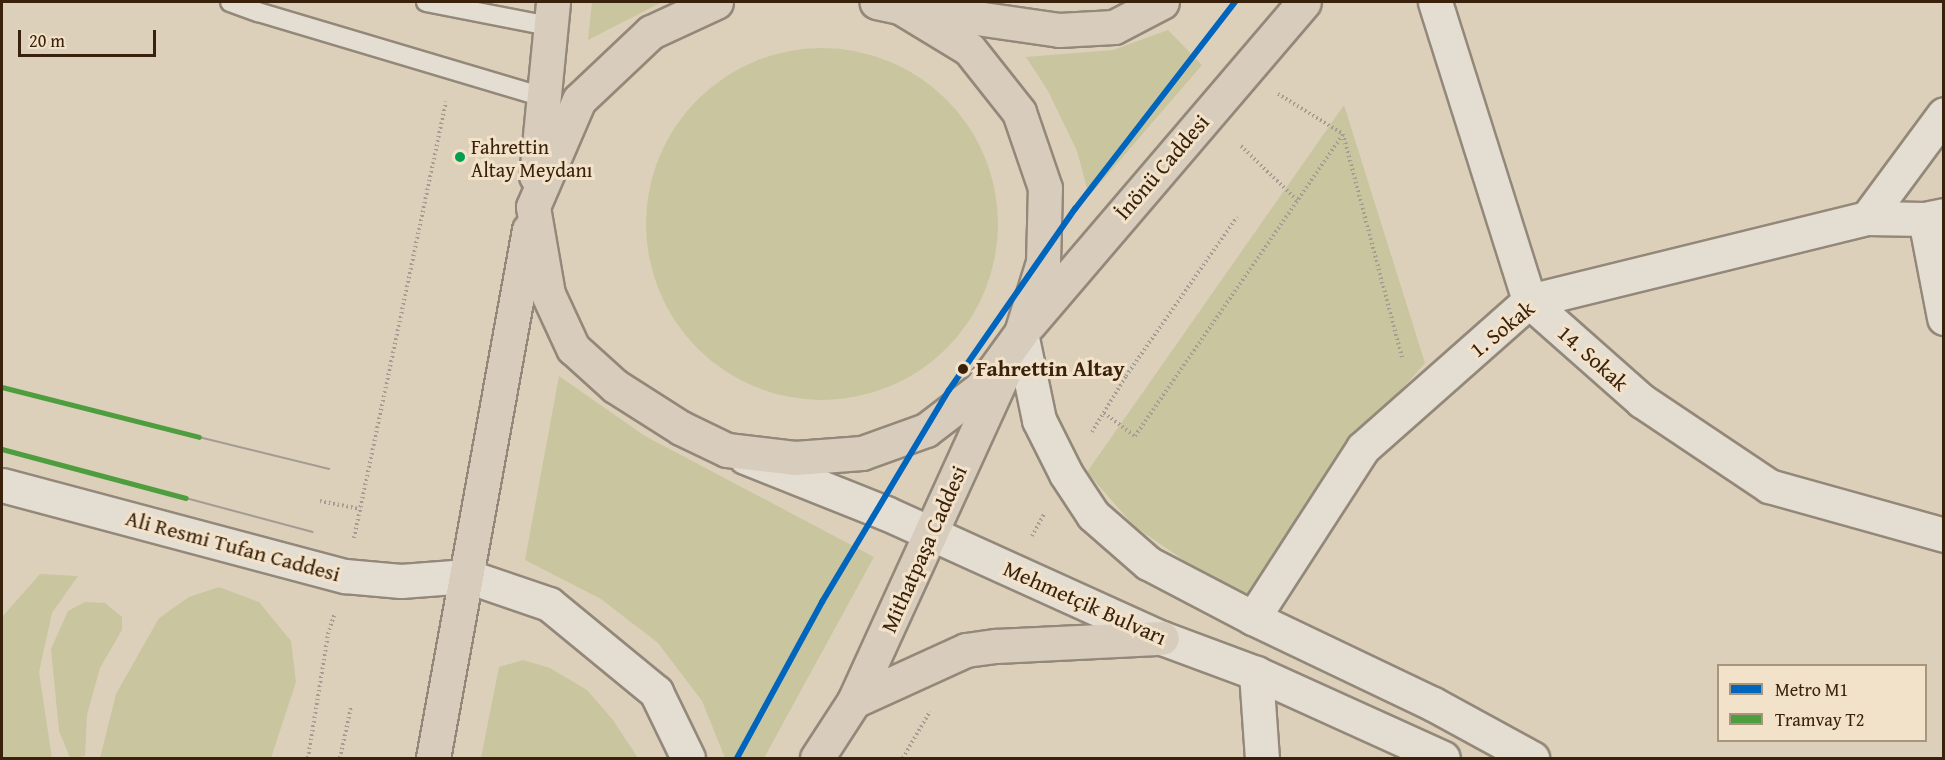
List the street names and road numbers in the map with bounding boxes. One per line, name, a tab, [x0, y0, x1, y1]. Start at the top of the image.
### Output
street label: İnönü Caddesi	[1109, 109, 1215, 225]
street label: 1. Sokak	[1464, 295, 1540, 363]
street label: 14. Sokak	[1552, 319, 1634, 397]
street label: Mithatpaşa Caddesi	[875, 461, 973, 637]
street label: Ali Resmi Tufan Caddesi	[123, 505, 343, 587]
street label: Mehmetçik Bulvarı	[999, 555, 1171, 651]

